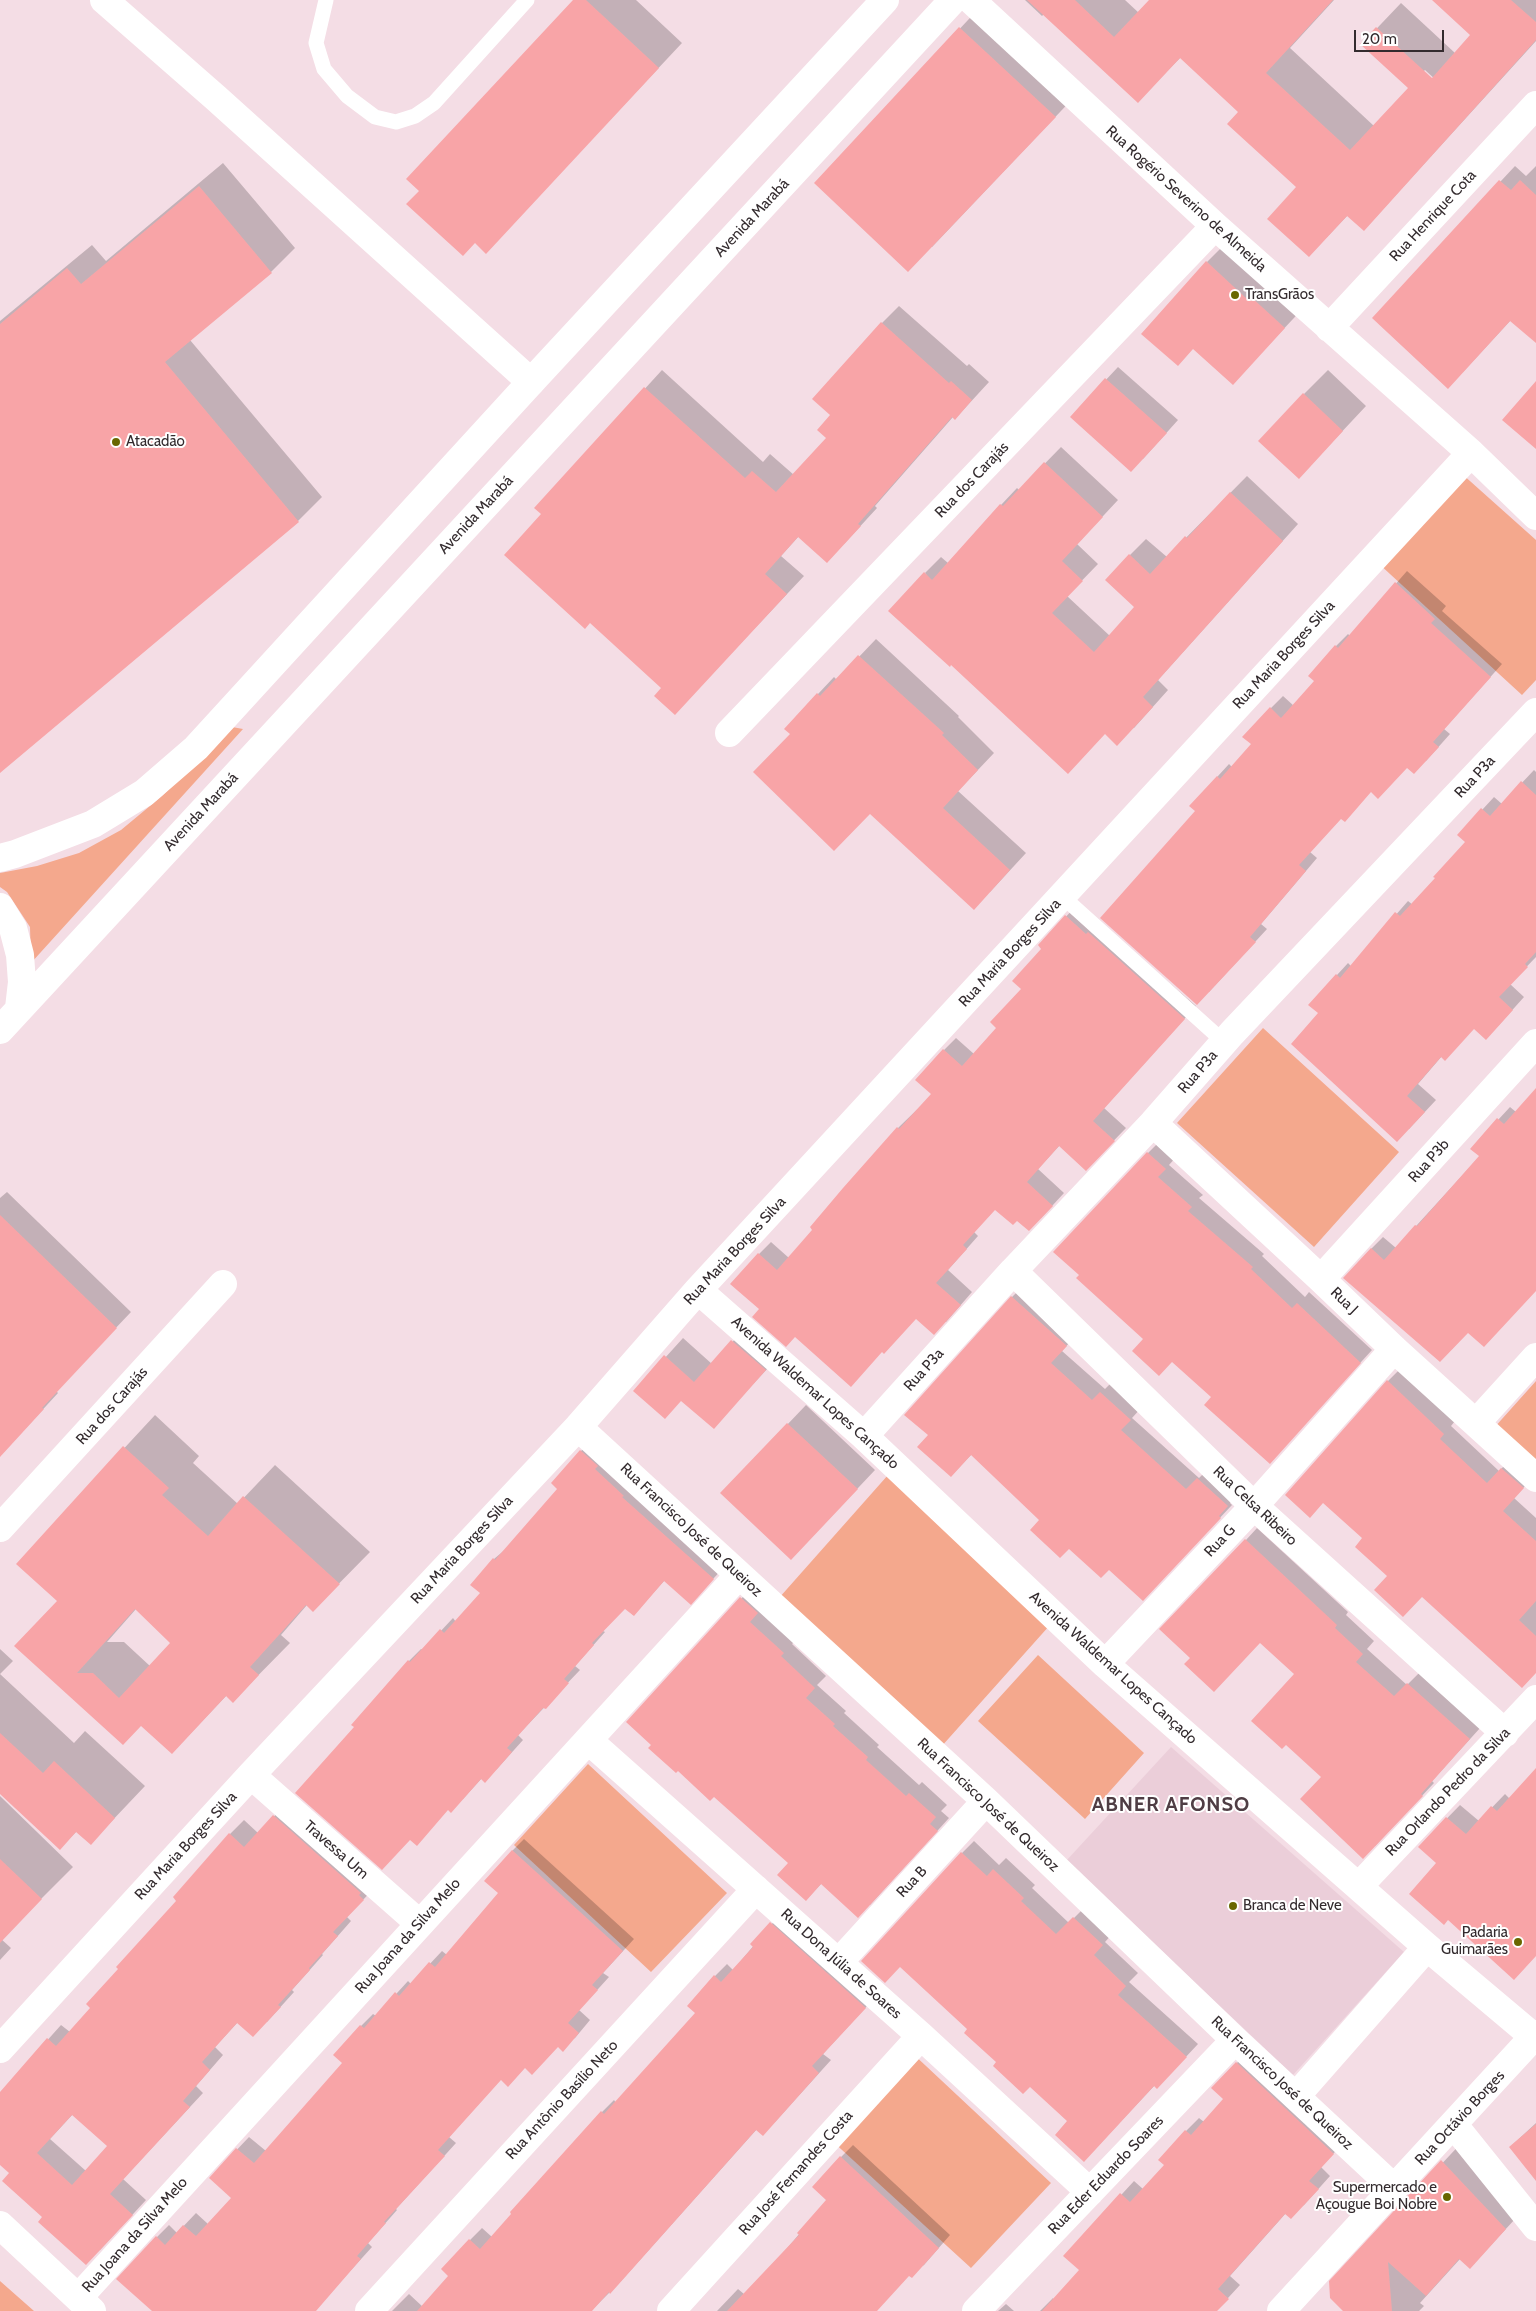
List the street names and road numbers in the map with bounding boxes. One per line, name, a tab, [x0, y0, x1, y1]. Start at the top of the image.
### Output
street label: Rua Rogério Severino de Almeida	[1102, 122, 1270, 276]
street label: Rua Henrique Cota	[1386, 167, 1480, 265]
street label: Avenida Marabá	[711, 175, 793, 261]
street label: Rua dos Carajás	[931, 438, 1013, 522]
street label: Avenida Marabá	[435, 472, 517, 558]
street label: Rua Maria Borges Silva	[1229, 597, 1339, 713]
street label: Rua P3a	[1451, 752, 1499, 802]
street label: Avenida Marabá	[160, 769, 242, 855]
street label: Rua Maria Borges Silva	[955, 895, 1065, 1011]
street label: Rua P3a	[1174, 1047, 1222, 1097]
street label: Rua P3b	[1405, 1136, 1453, 1186]
street label: Rua Maria Borges Silva	[680, 1193, 790, 1309]
street label: Rua J	[1327, 1284, 1361, 1318]
street label: Avenida Waldemar Lopes Cançado	[727, 1313, 903, 1473]
street label: Rua P3a	[900, 1345, 948, 1395]
street label: Rua dos Carajás	[72, 1363, 152, 1449]
street label: Rua Francisco José de Queiroz	[616, 1459, 766, 1601]
street label: Rua Celsa Ribeiro	[1209, 1462, 1301, 1550]
street label: Rua Maria Borges Silva	[407, 1492, 517, 1608]
street label: Rua G	[1201, 1521, 1239, 1561]
street label: Avenida Waldemar Lopes Cançado	[1025, 1588, 1201, 1748]
street label: Rua Orlando Pedro da Silva	[1382, 1724, 1514, 1860]
street label: Rua Francisco José de Queiroz	[913, 1734, 1063, 1876]
street label: Rua Maria Borges Silva	[131, 1788, 241, 1904]
street label: Travessa Um	[300, 1817, 372, 1883]
street label: Rua B	[893, 1863, 931, 1901]
street label: Rua Joana da Silva Melo	[352, 1875, 464, 1997]
street label: Rua Dona Júlia de Soares	[777, 1905, 905, 2023]
street label: Rua Francisco José de Queiroz	[1207, 2012, 1357, 2154]
street label: Rua Antônio Basílio Neto	[502, 2037, 622, 2163]
street label: Rua Octávio Borges	[1411, 2067, 1509, 2169]
street label: Rua José Fernandes Costa	[735, 2107, 857, 2239]
street label: Rua Eder Eduardo Soares	[1045, 2112, 1167, 2238]
street label: Rua Joana da Silva Melo	[79, 2174, 191, 2296]

